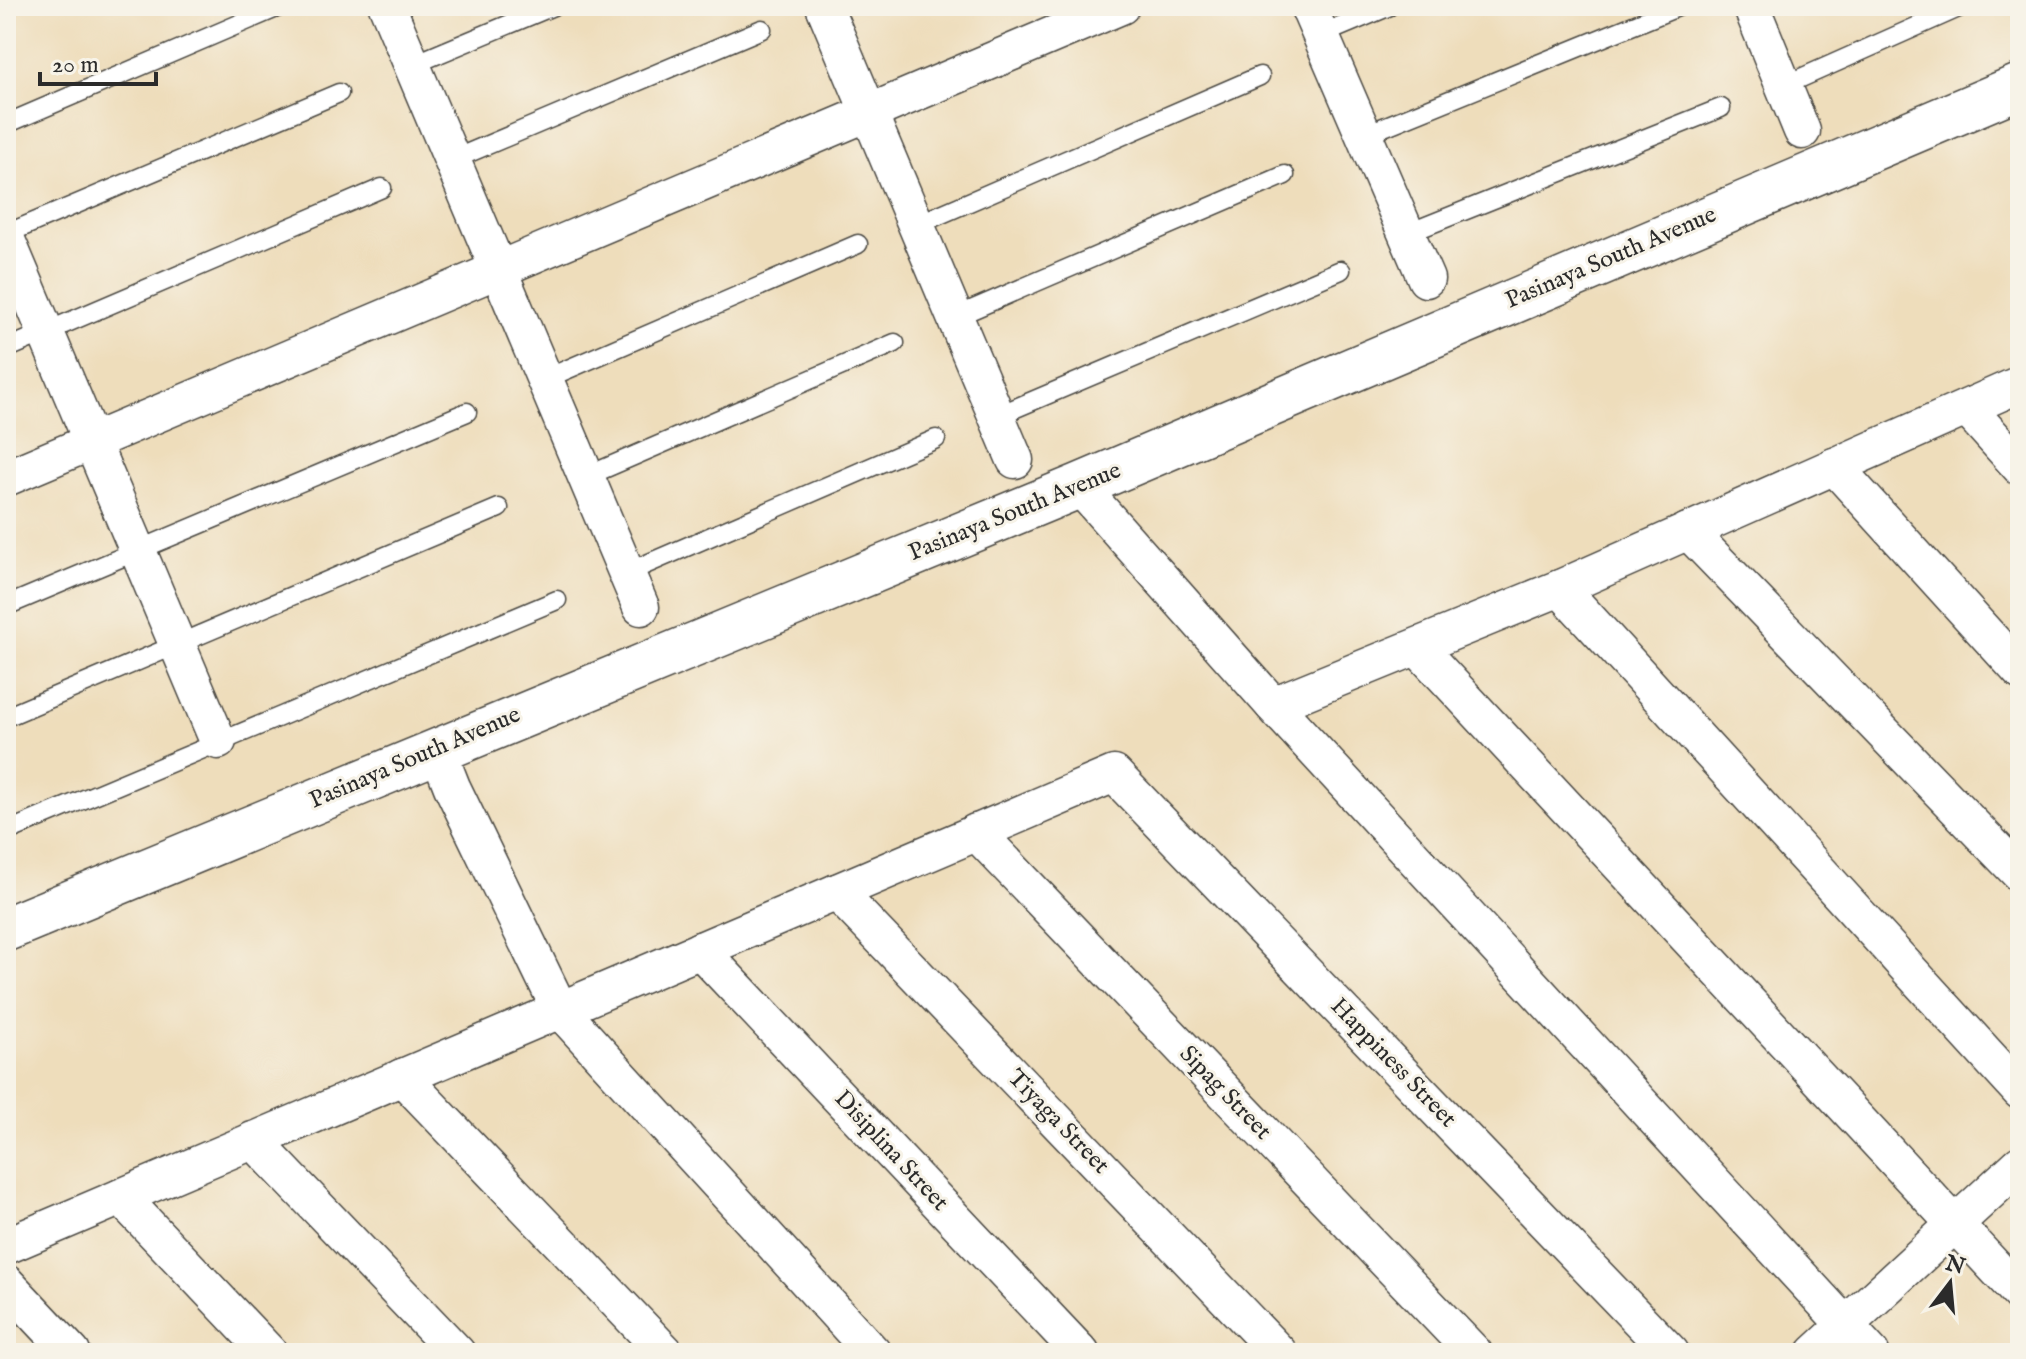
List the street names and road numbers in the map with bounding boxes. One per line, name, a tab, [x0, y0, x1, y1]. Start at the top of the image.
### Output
street label: Pasinaya South Avenue	[1501, 200, 1721, 316]
street label: Pasinaya South Avenue	[904, 455, 1126, 569]
street label: Pasinaya South Avenue	[305, 700, 525, 816]
street label: Happiness Street	[1323, 991, 1463, 1135]
street label: Sipag Street	[1172, 1039, 1278, 1147]
street label: Tiyaga Street	[1000, 1063, 1116, 1181]
street label: Disiplina Street	[827, 1084, 955, 1218]

